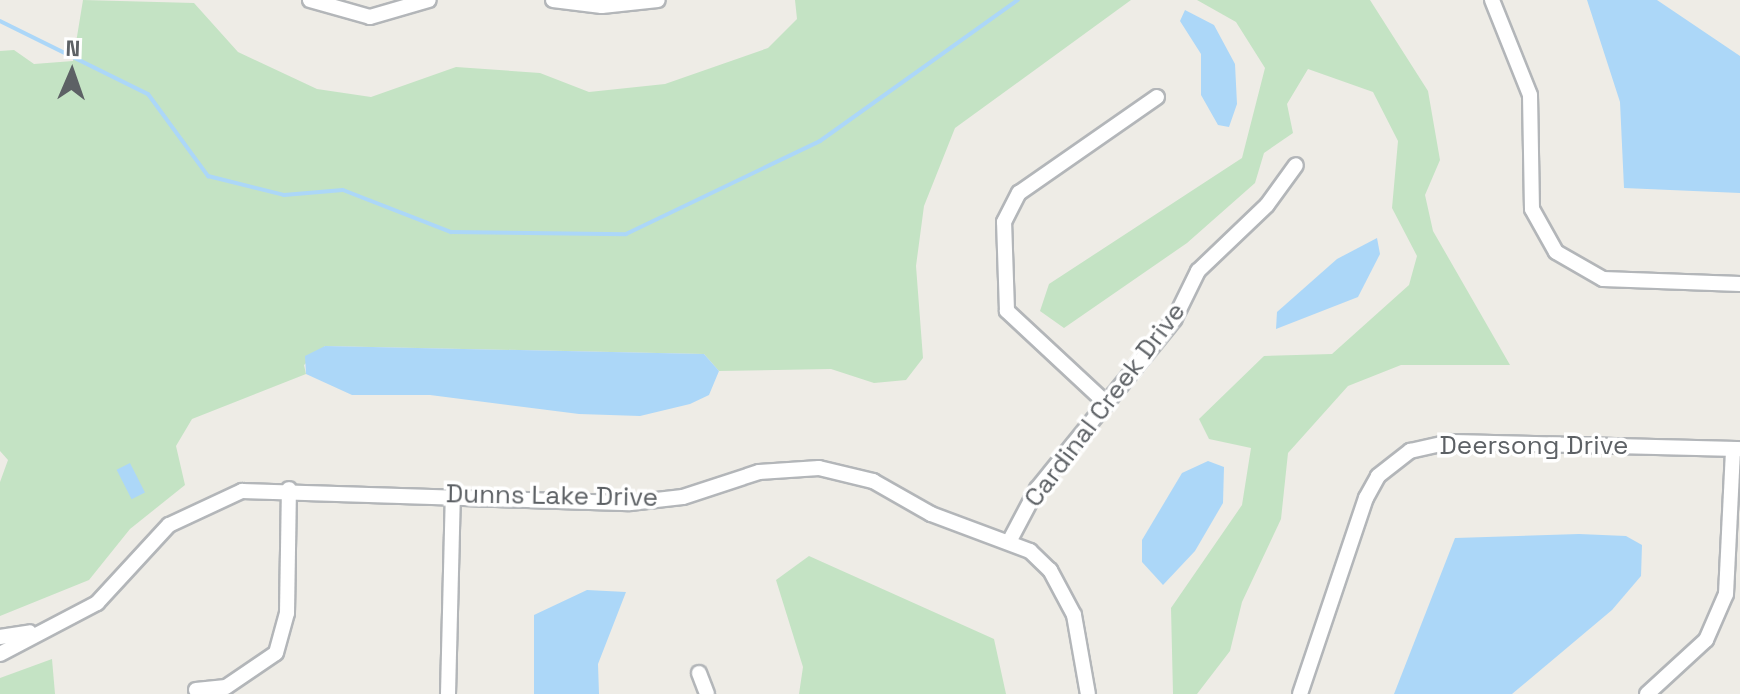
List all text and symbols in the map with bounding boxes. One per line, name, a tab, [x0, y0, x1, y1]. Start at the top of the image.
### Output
north arrow	[32, 32, 112, 112]
text: N	[65, 34, 81, 62]
street label: Cardinal Creek Drive	[1018, 297, 1192, 513]
street label: Deersong Drive	[1440, 430, 1628, 462]
street label: Dunns Lake Drive	[446, 479, 658, 513]

